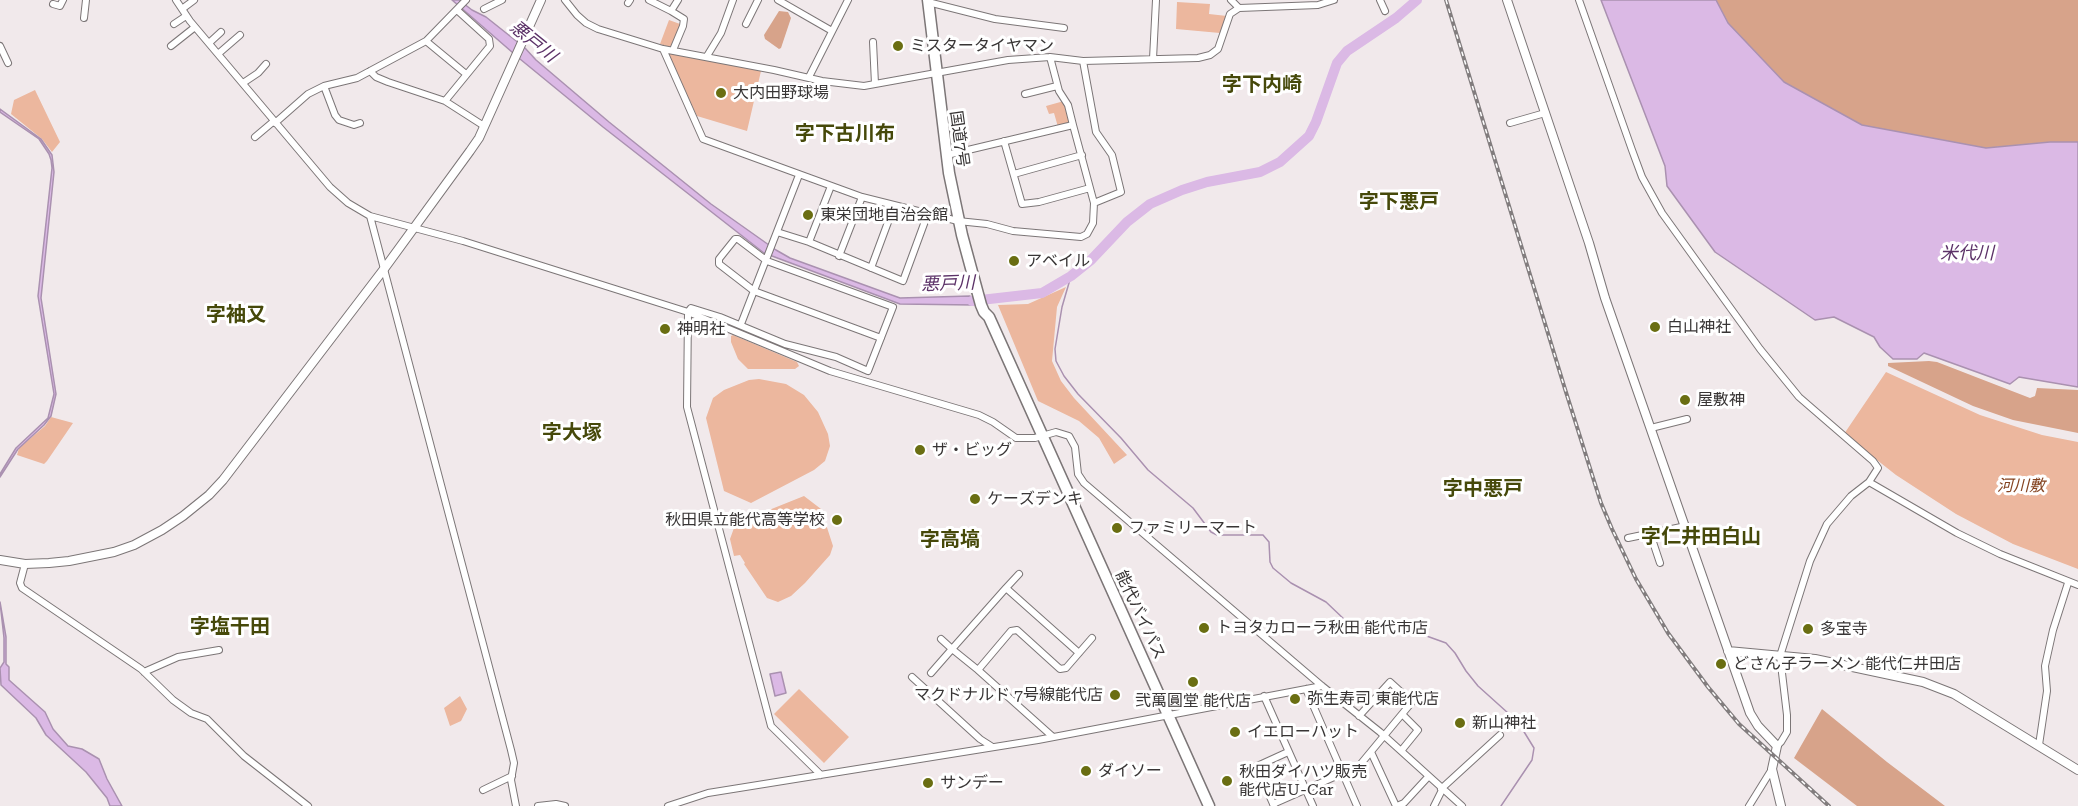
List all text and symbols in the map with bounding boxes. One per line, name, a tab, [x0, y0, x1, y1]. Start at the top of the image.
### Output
water label: 悪戸川	[505, 17, 561, 67]
place label: ミスタータイヤマン	[910, 36, 1054, 56]
marker: ミスタータイヤマン	[891, 39, 905, 53]
district label: 字下内崎	[1222, 73, 1302, 97]
place label: 大内田野球場	[733, 83, 829, 103]
marker: 大内田野球場	[714, 86, 728, 100]
street label: 国道7号	[946, 109, 972, 169]
district label: 字下古川布	[795, 122, 895, 146]
district label: 字下悪戸	[1359, 190, 1439, 214]
place label: 東栄団地自治会館	[820, 205, 948, 225]
marker: 東栄団地自治会館	[801, 208, 815, 222]
water label: 米代川	[1940, 243, 1994, 265]
place label: アベイル	[1026, 251, 1090, 271]
marker: アベイル	[1007, 254, 1021, 268]
water label: 悪戸川	[921, 272, 975, 296]
district label: 字袖又	[206, 303, 266, 327]
place label: 白山神社	[1667, 317, 1731, 337]
place label: 神明社	[677, 319, 725, 339]
marker: 白山神社	[1648, 320, 1662, 334]
marker: 神明社	[658, 322, 672, 336]
place label: 屋敷神	[1697, 390, 1745, 410]
marker: 屋敷神	[1678, 393, 1692, 407]
district label: 字大塚	[542, 421, 602, 445]
place label: ザ・ビッグ	[932, 440, 1012, 460]
marker: ザ・ビッグ	[913, 443, 927, 457]
park label: 河川敷	[1997, 476, 2045, 496]
district label: 字中悪戸	[1443, 477, 1523, 501]
place label: ケーズデンキ	[987, 489, 1083, 509]
marker: ケーズデンキ	[968, 492, 982, 506]
place label: 秋田県立能代高等学校	[665, 510, 825, 530]
marker: 秋田県立能代高等学校	[830, 513, 844, 527]
place label: ファミリーマート	[1129, 518, 1257, 538]
marker: ファミリーマート	[1110, 521, 1124, 535]
district label: 字仁井田白山	[1641, 525, 1761, 549]
district label: 字高塙	[920, 528, 980, 552]
street label: 能代バイパス	[1111, 567, 1169, 663]
district label: 字塩干田	[190, 615, 270, 639]
place label: トヨタカローラ秋田 能代市店	[1216, 618, 1428, 638]
place label: 多宝寺	[1820, 619, 1868, 639]
marker: トヨタカローラ秋田 能代市店	[1197, 621, 1211, 635]
marker: 多宝寺	[1801, 622, 1815, 636]
place label: どさん子ラーメン 能代仁井田店	[1733, 654, 1961, 674]
marker: どさん子ラーメン 能代仁井田店	[1714, 657, 1728, 671]
marker: 弐萬圓堂 能代店	[1186, 675, 1200, 689]
place label: マクドナルド 7号線能代店	[914, 685, 1103, 705]
marker: マクドナルド 7号線能代店	[1108, 688, 1122, 702]
place label: 弥生寿司 東能代店	[1307, 689, 1439, 709]
place label: 弐萬圓堂 能代店	[1135, 691, 1251, 711]
marker: 弥生寿司 東能代店	[1288, 692, 1302, 706]
place label: 新山神社	[1472, 713, 1536, 733]
marker: 新山神社	[1453, 716, 1467, 730]
place label: イエローハット	[1247, 722, 1359, 742]
marker: イエローハット	[1228, 725, 1242, 739]
place label: ダイソー	[1098, 761, 1162, 781]
place label: 秋田ダイハツ販売 能代店U-Car	[1239, 762, 1367, 800]
marker: ダイソー	[1079, 764, 1093, 778]
place label: サンデー	[940, 773, 1004, 793]
marker: 秋田ダイハツ販売 能代店U-Car	[1220, 774, 1234, 788]
marker: サンデー	[921, 776, 935, 790]

